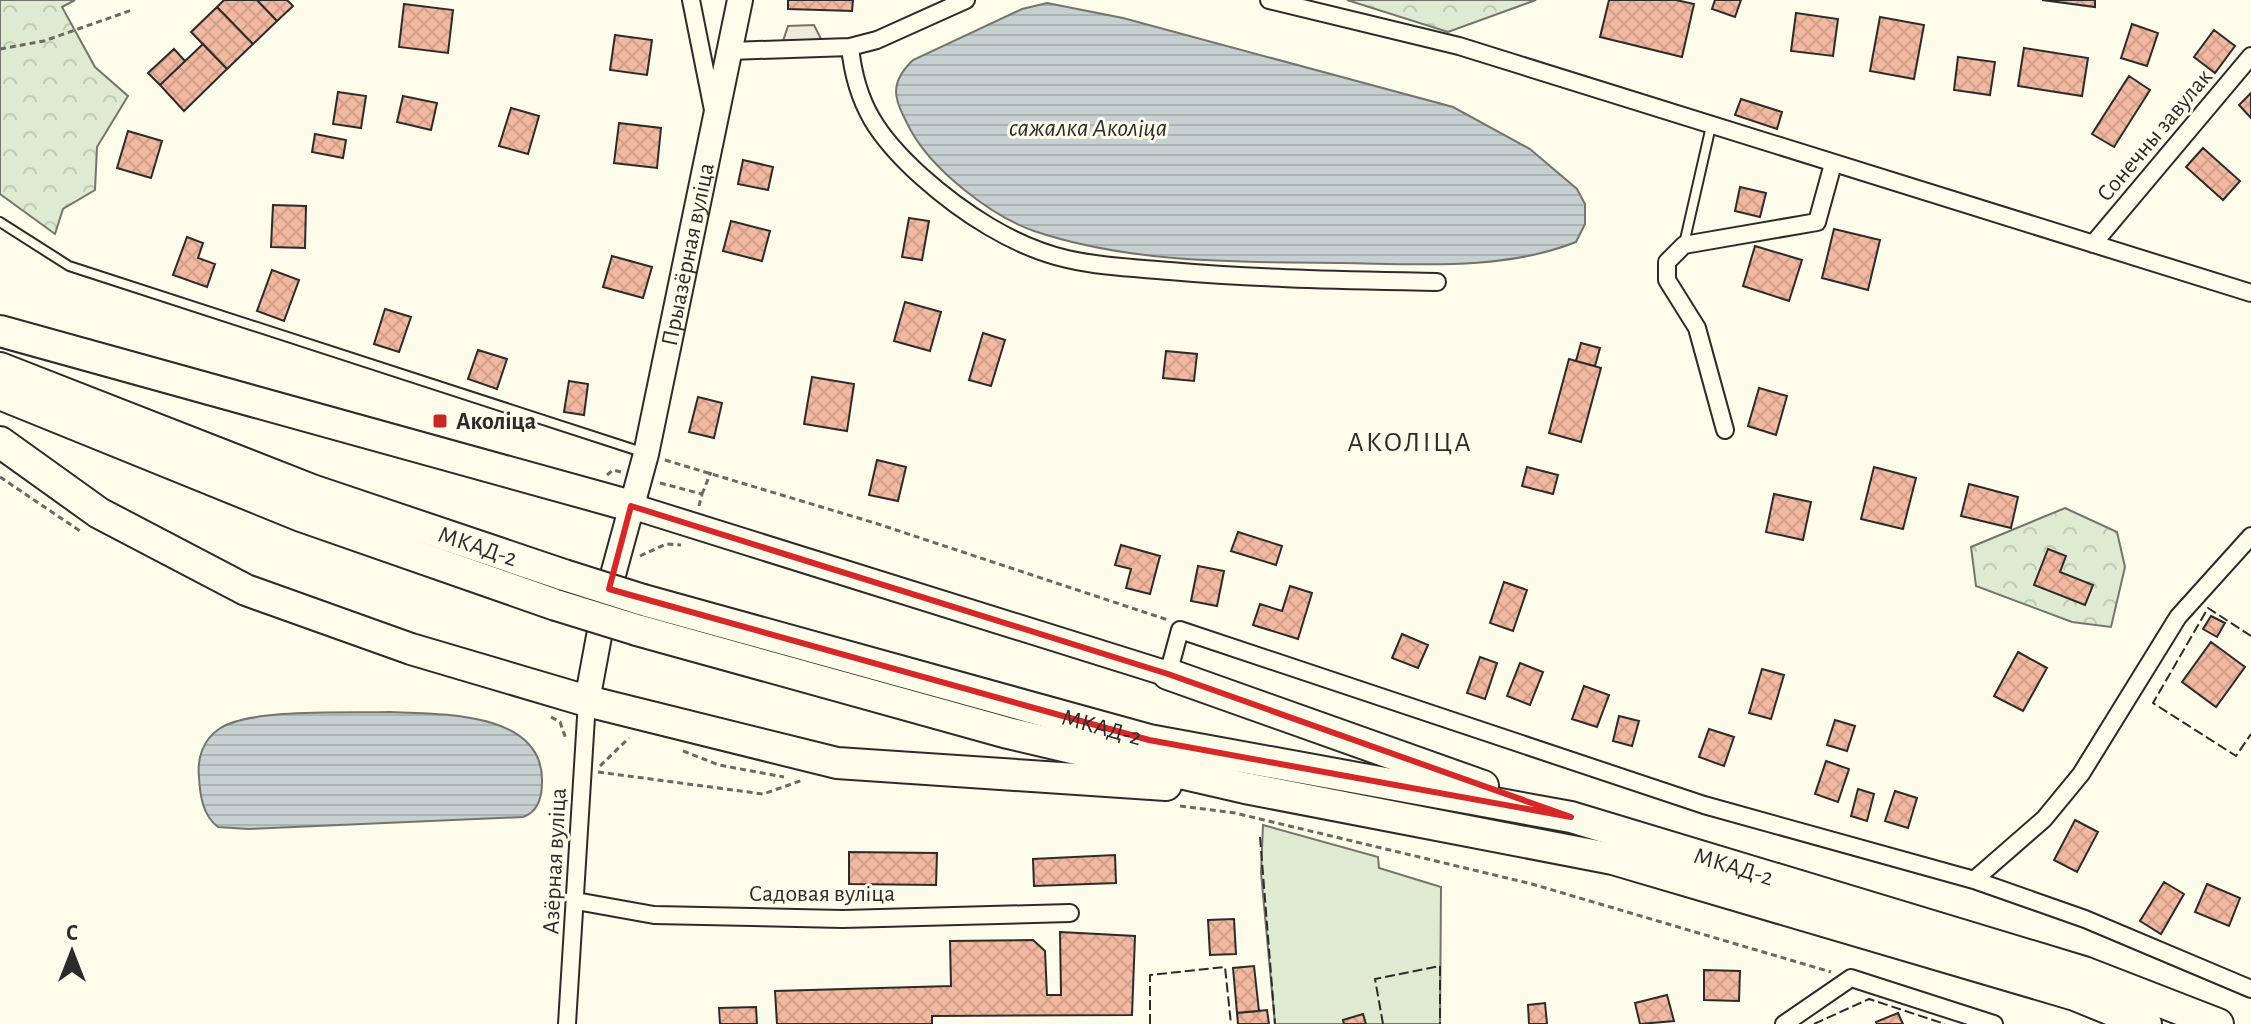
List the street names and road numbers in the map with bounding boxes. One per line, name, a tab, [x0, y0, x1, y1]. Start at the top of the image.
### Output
street label: Сонечны завулак	[2093, 65, 2217, 206]
street label: Прыазёрная вуліца	[658, 161, 719, 348]
street label: МКАД-2	[435, 522, 520, 571]
street label: МКАД-2	[1059, 705, 1144, 750]
street label: Азёрная вуліца	[539, 787, 571, 935]
street label: МКАД-2	[1691, 844, 1776, 890]
street label: Садовая вуліца	[749, 882, 895, 906]

